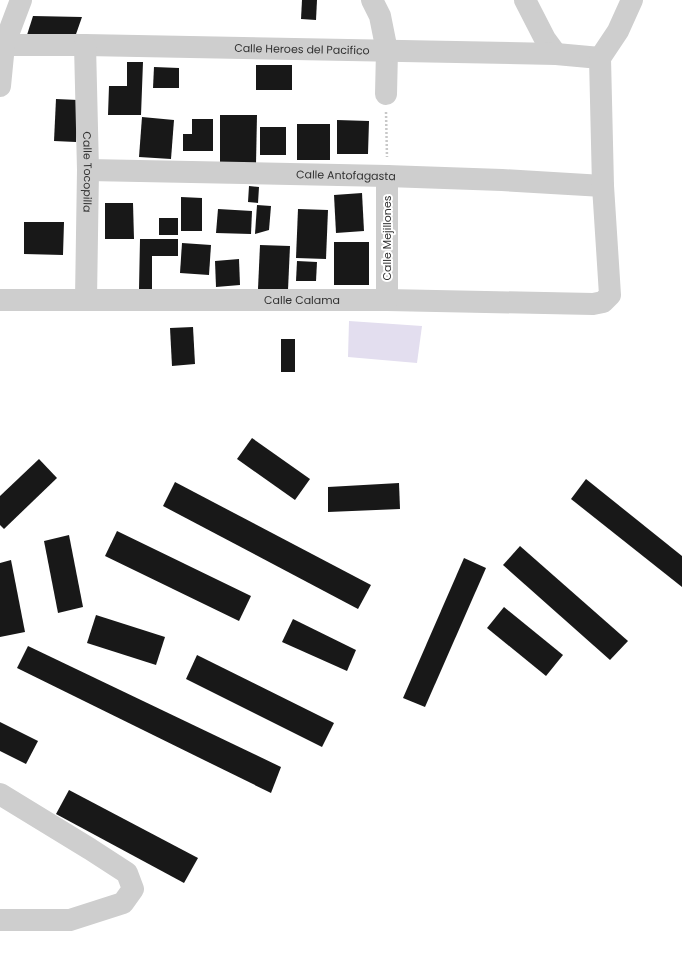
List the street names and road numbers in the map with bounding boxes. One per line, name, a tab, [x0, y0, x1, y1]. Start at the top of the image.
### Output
street label: Calle Heroes del Pacifico	[234, 40, 370, 58]
street label: Calle Tocopilla	[79, 131, 96, 213]
street label: Calle Antofagasta	[296, 166, 396, 184]
street label: Calle Mejillones	[379, 195, 395, 280]
street label: Calle Calama	[264, 292, 340, 308]

